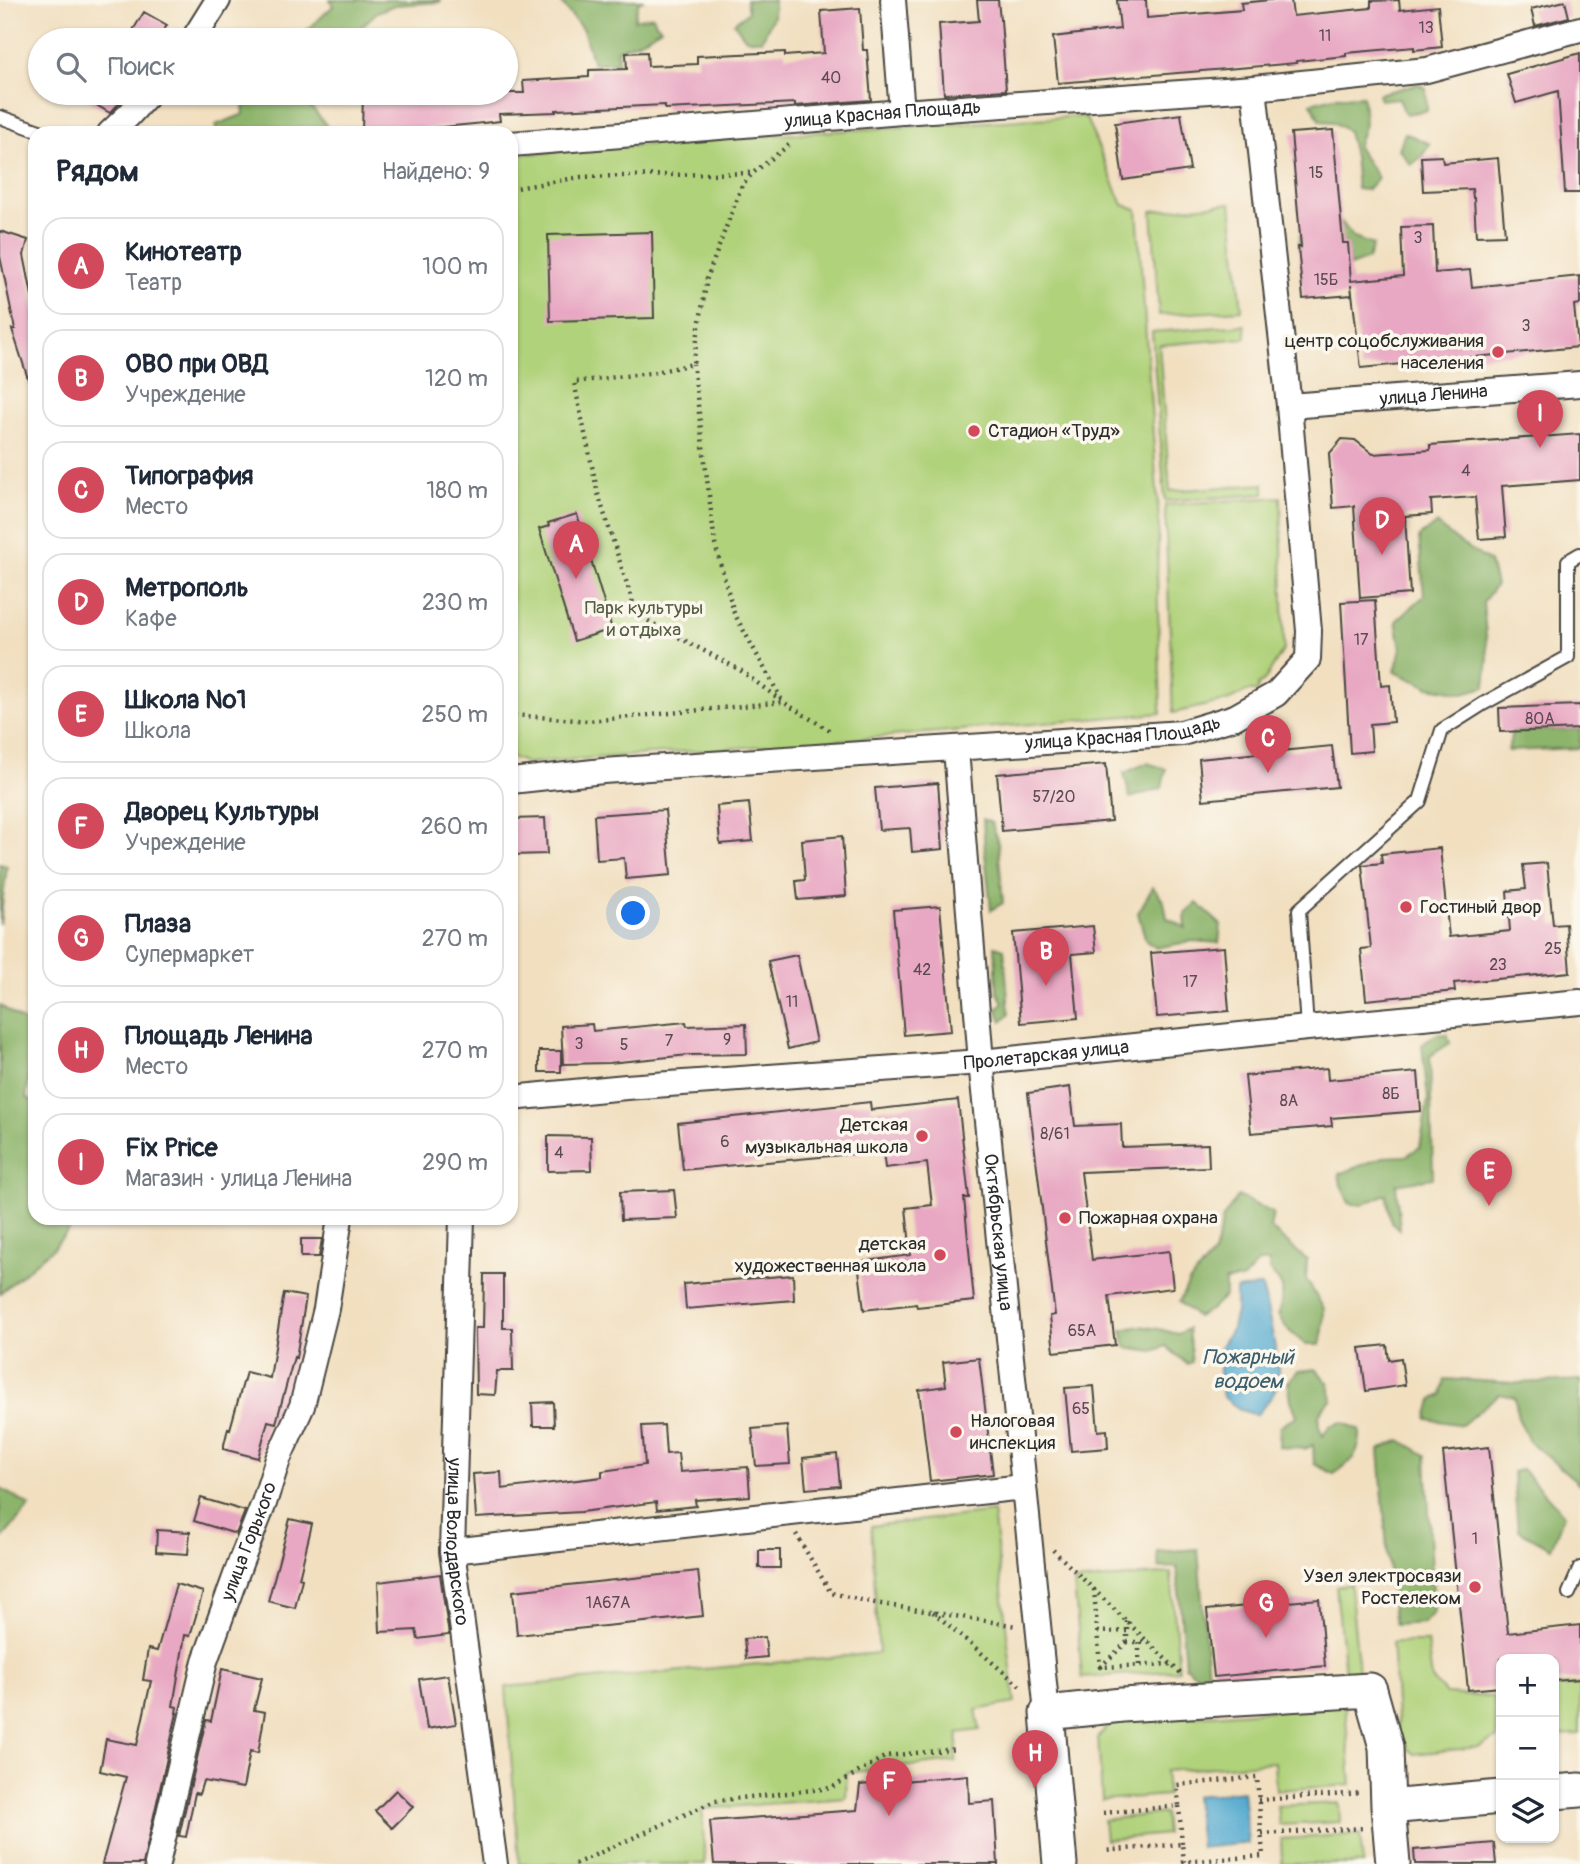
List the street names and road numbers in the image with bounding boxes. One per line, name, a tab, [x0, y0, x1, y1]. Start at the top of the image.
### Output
street label: улица Красная Площадь	[782, 95, 982, 134]
street label: улица Ленина	[1378, 379, 1489, 411]
street label: улица Красная Площадь	[1023, 710, 1224, 755]
street label: Пролетарская улица	[963, 1035, 1130, 1075]
street label: Октябрьская улица	[978, 1152, 1018, 1312]
street label: улица Володарского	[440, 1456, 474, 1627]
street label: улица Горького	[215, 1479, 282, 1605]

